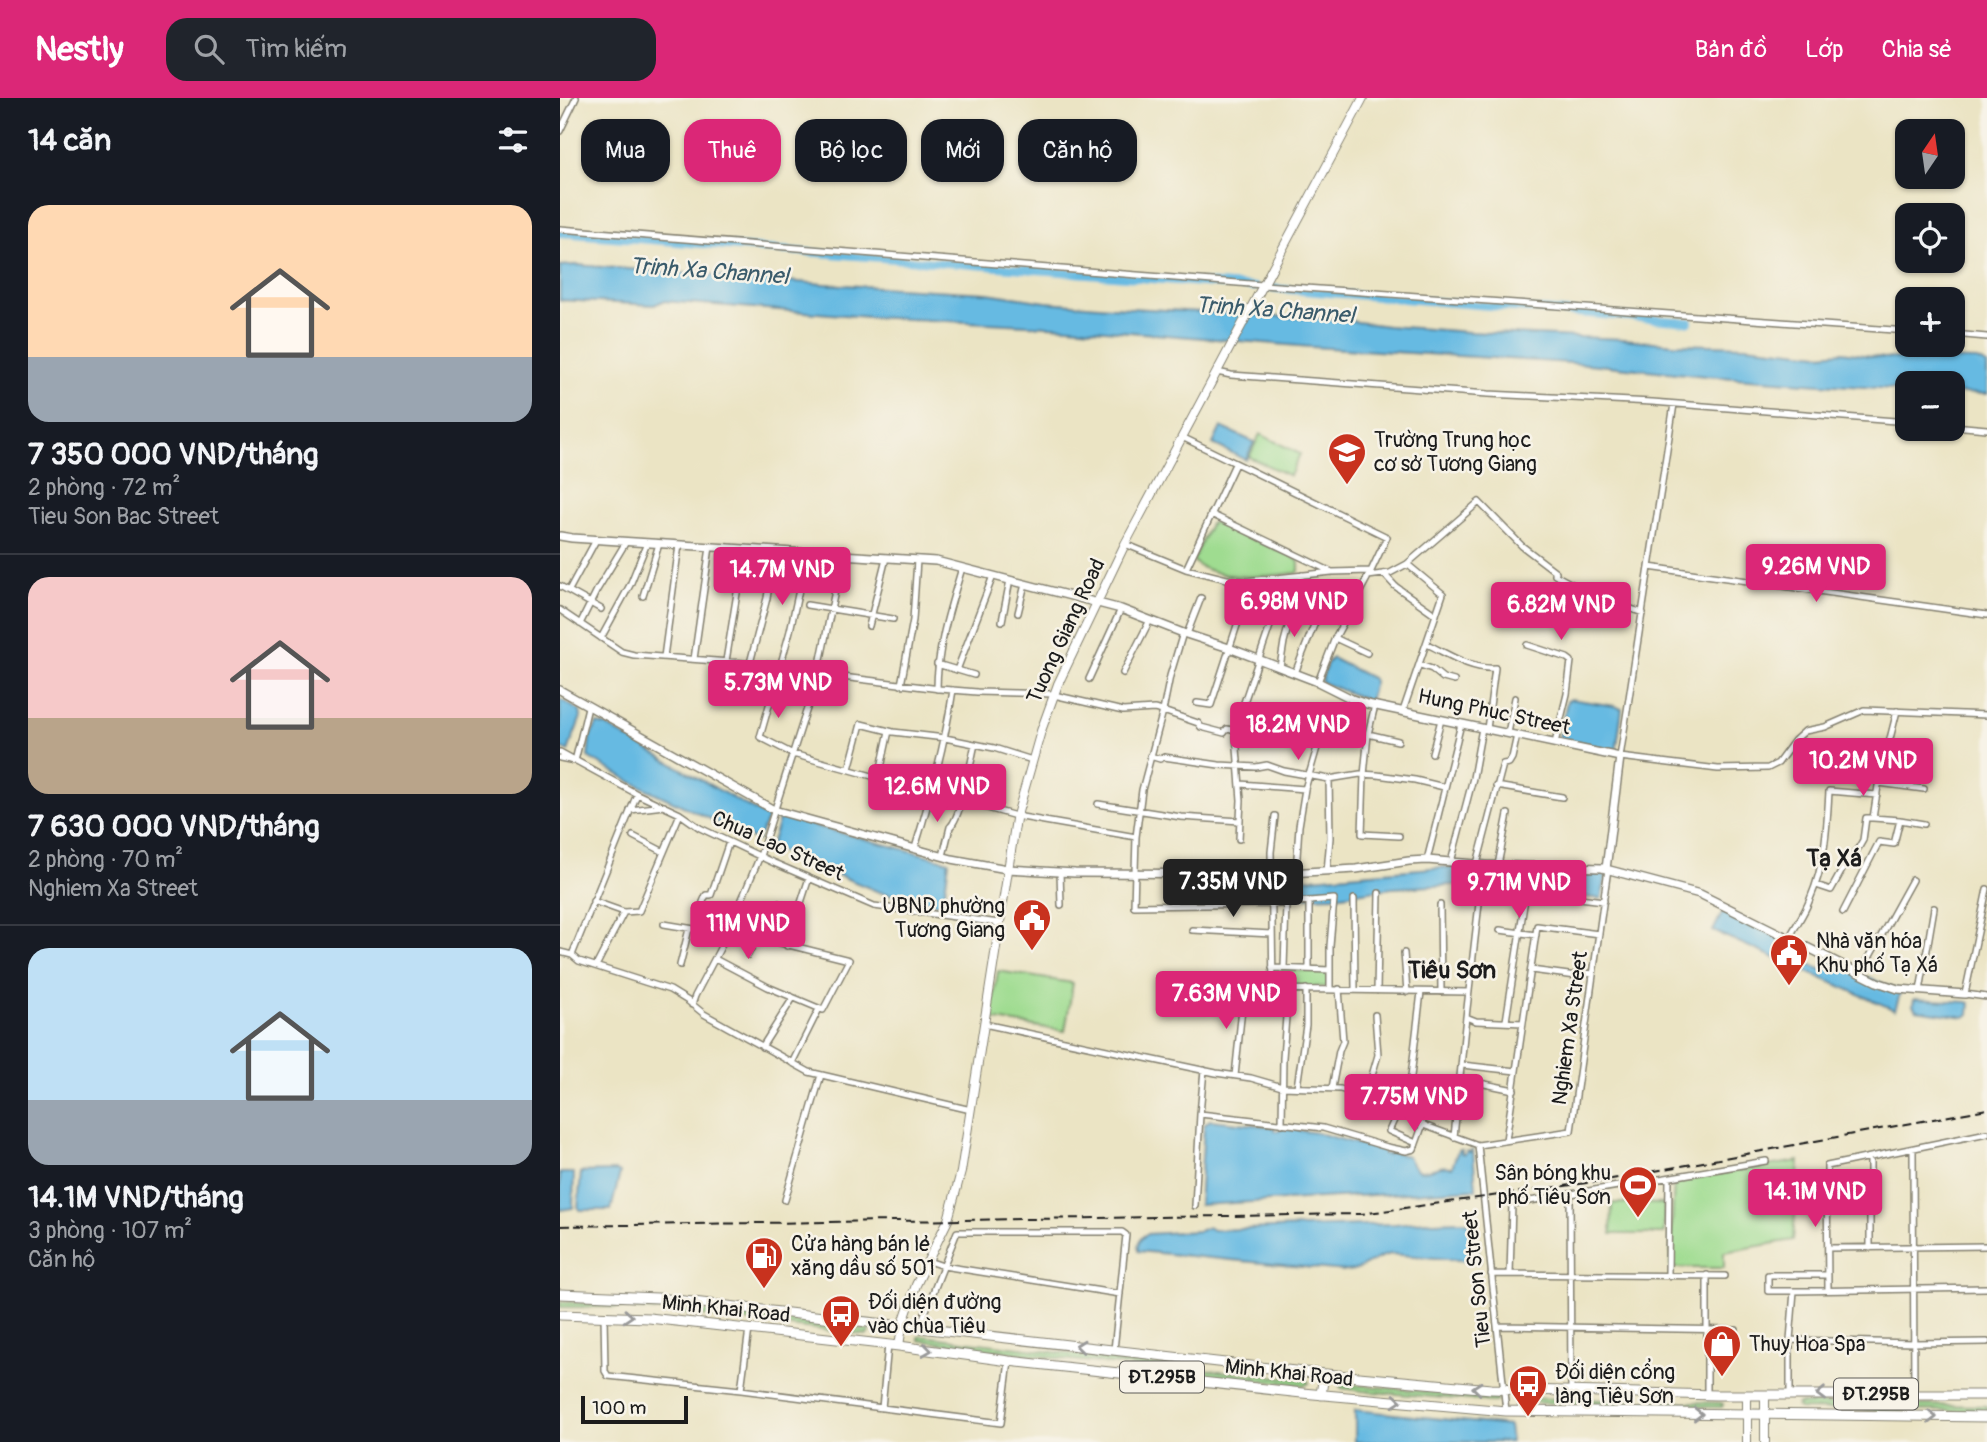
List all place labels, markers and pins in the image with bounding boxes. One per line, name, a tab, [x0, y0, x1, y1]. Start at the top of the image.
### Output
place label: Trường Trung học cơ sở Tương Giang	[1374, 427, 1537, 478]
school or university icon: Trường Trung học cơ sở Tương Giang	[1326, 431, 1368, 486]
pin: 9.26M VND	[1736, 545, 1896, 604]
pin: 14.7M VND	[702, 547, 862, 607]
pin: 6.98M VND	[1214, 580, 1374, 639]
pin: 6.82M VND	[1481, 582, 1641, 642]
pin: 5.73M VND	[698, 660, 858, 720]
pin: 18.2M VND	[1218, 702, 1378, 762]
pin: 10.2M VND	[1783, 738, 1943, 798]
pin: 12.6M VND	[857, 764, 1017, 824]
pin: 7.35M VND	[1153, 860, 1313, 919]
pin: 9.71M VND	[1439, 860, 1599, 920]
place label: UBND phường Tương Giang	[882, 893, 1005, 944]
public building icon: UBND phường Tương Giang	[1011, 897, 1053, 952]
pin: 11M VND	[683, 902, 813, 961]
place label: Nhà văn hóa Khu phố Tạ Xá	[1816, 928, 1938, 979]
public building icon: Nhà văn hóa Khu phố Tạ Xá	[1768, 932, 1810, 987]
pin: 7.63M VND	[1146, 972, 1306, 1031]
pin: 7.75M VND	[1334, 1074, 1494, 1134]
place label: Sân bóng khu phố Tiêu Sơn	[1495, 1160, 1611, 1211]
sports icon: Sân bóng khu phố Tiêu Sơn	[1617, 1164, 1659, 1219]
pin: 14.1M VND	[1735, 1170, 1895, 1229]
place label: Cửa hàng bán lẻ xăng dầu số 501	[791, 1231, 935, 1282]
fuel station icon: Cửa hàng bán lẻ xăng dầu số 501	[743, 1235, 785, 1290]
place label: Đối diện đường vào chùa Tiêu	[867, 1289, 1001, 1340]
bus stop icon: Đối diện đường vào chùa Tiêu	[820, 1293, 862, 1348]
shop icon: Thuy Hoa Spa	[1701, 1323, 1743, 1378]
place label: Thuy Hoa Spa	[1749, 1331, 1865, 1358]
place label: Đối diện cổng làng Tiêu Sơn	[1555, 1358, 1675, 1410]
bus stop icon: Đối diện cổng làng Tiêu Sơn	[1507, 1363, 1549, 1418]

